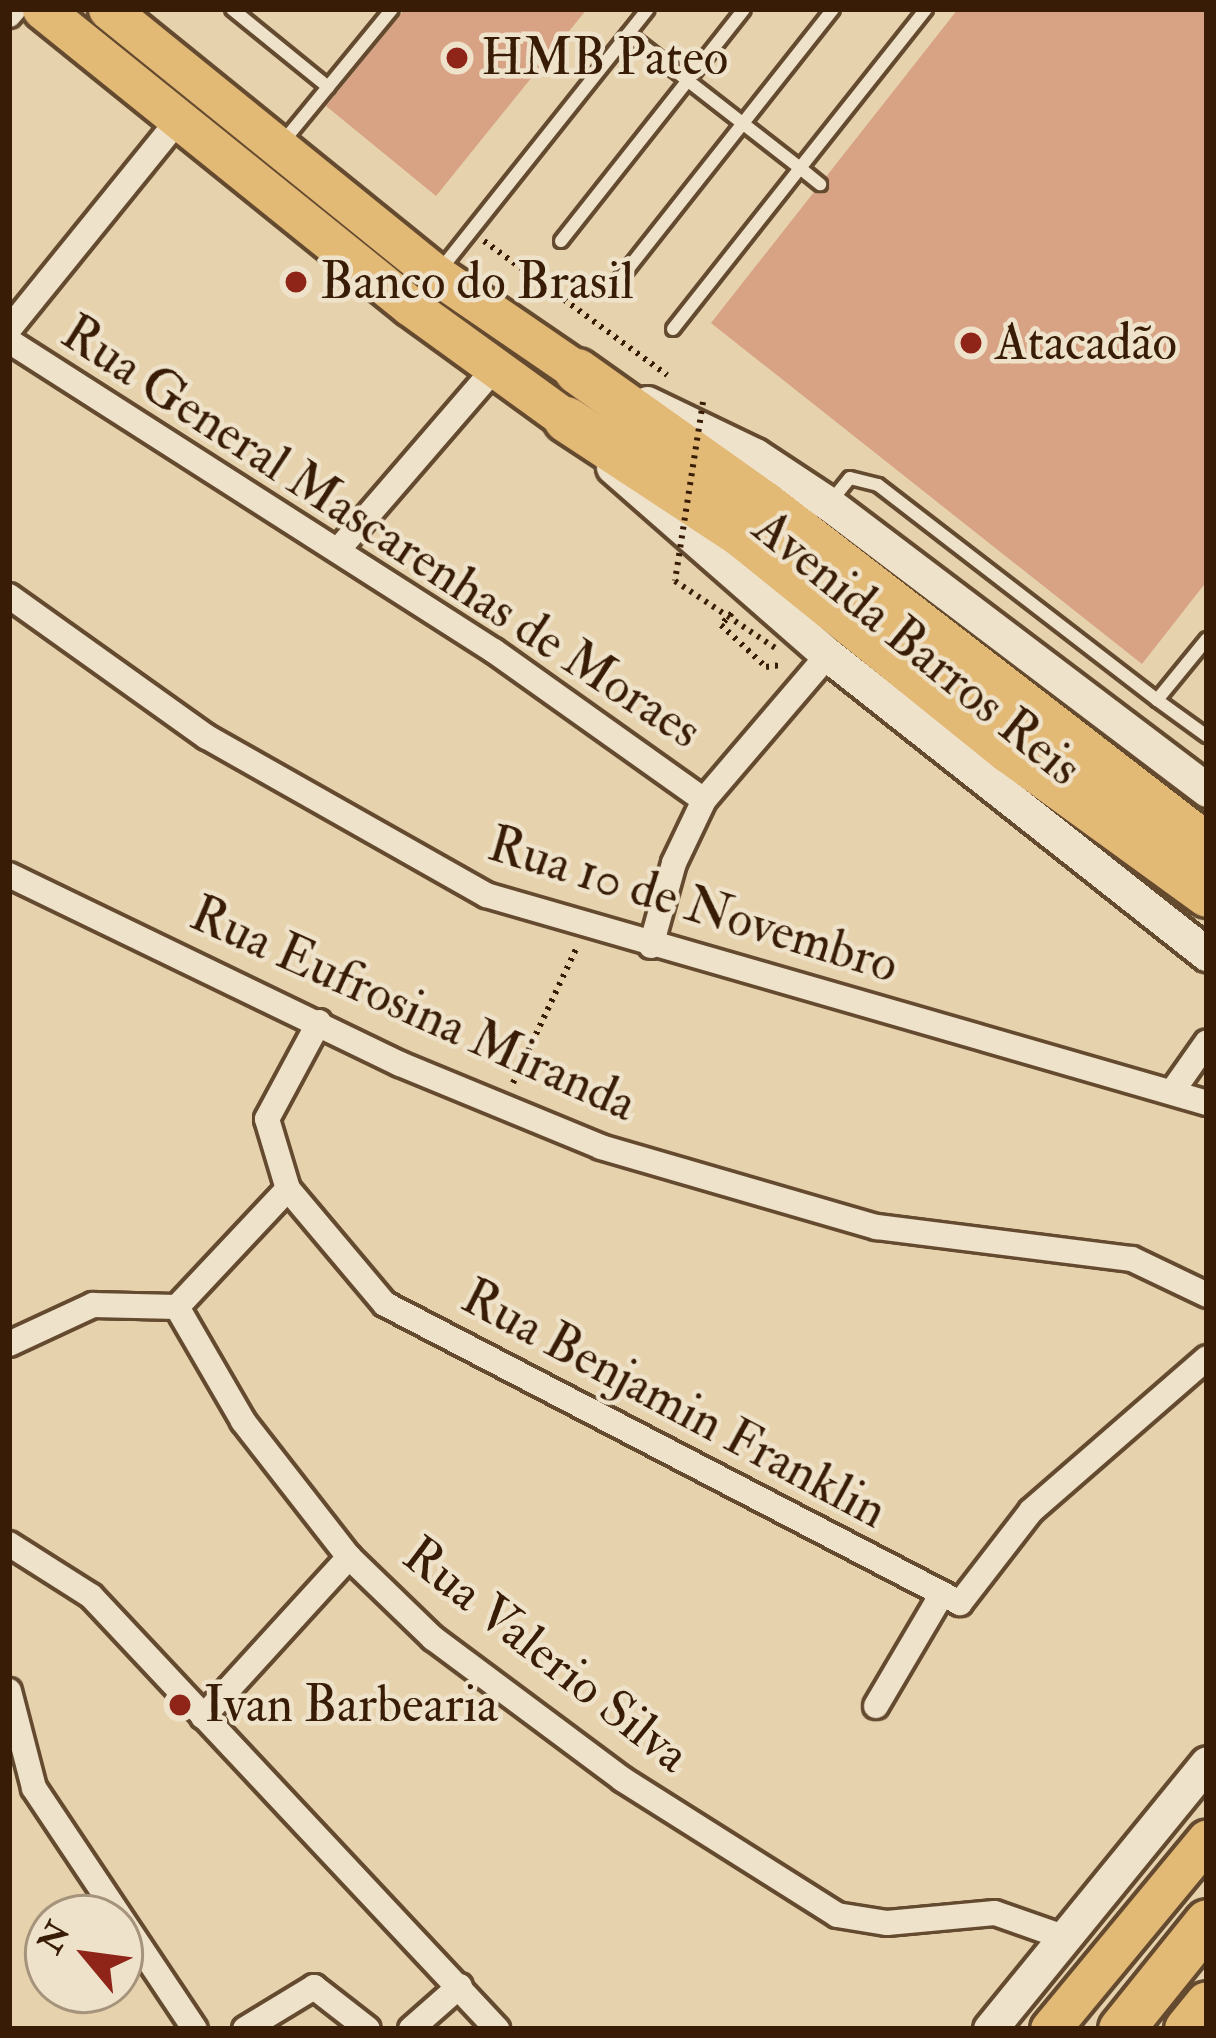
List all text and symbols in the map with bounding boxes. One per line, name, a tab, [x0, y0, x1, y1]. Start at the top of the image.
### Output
place label: HMB Pateo	[481, 27, 728, 89]
marker: HMB Pateo	[444, 45, 470, 71]
place label: Banco do Brasil	[320, 251, 634, 313]
marker: Banco do Brasil	[283, 269, 309, 295]
street label: Rua General Mascarenhas de Moraes	[50, 302, 712, 762]
place label: Atacadão	[995, 312, 1177, 374]
marker: Atacadão	[958, 330, 984, 356]
street label: Avenida Barros Reis	[741, 497, 1093, 799]
street label: Rua 10 de Novembro	[481, 814, 905, 996]
street label: Rua Eufrosina Miranda	[181, 883, 645, 1135]
street label: Rua Benjamin Franklin	[451, 1266, 897, 1542]
street label: Rua Valerio Silva	[391, 1524, 701, 1786]
place label: Ivan Barbearia	[204, 1674, 498, 1736]
marker: Ivan Barbearia	[167, 1692, 193, 1718]
north arrow	[24, 1894, 144, 2014]
text: N	[30, 1915, 80, 1961]

